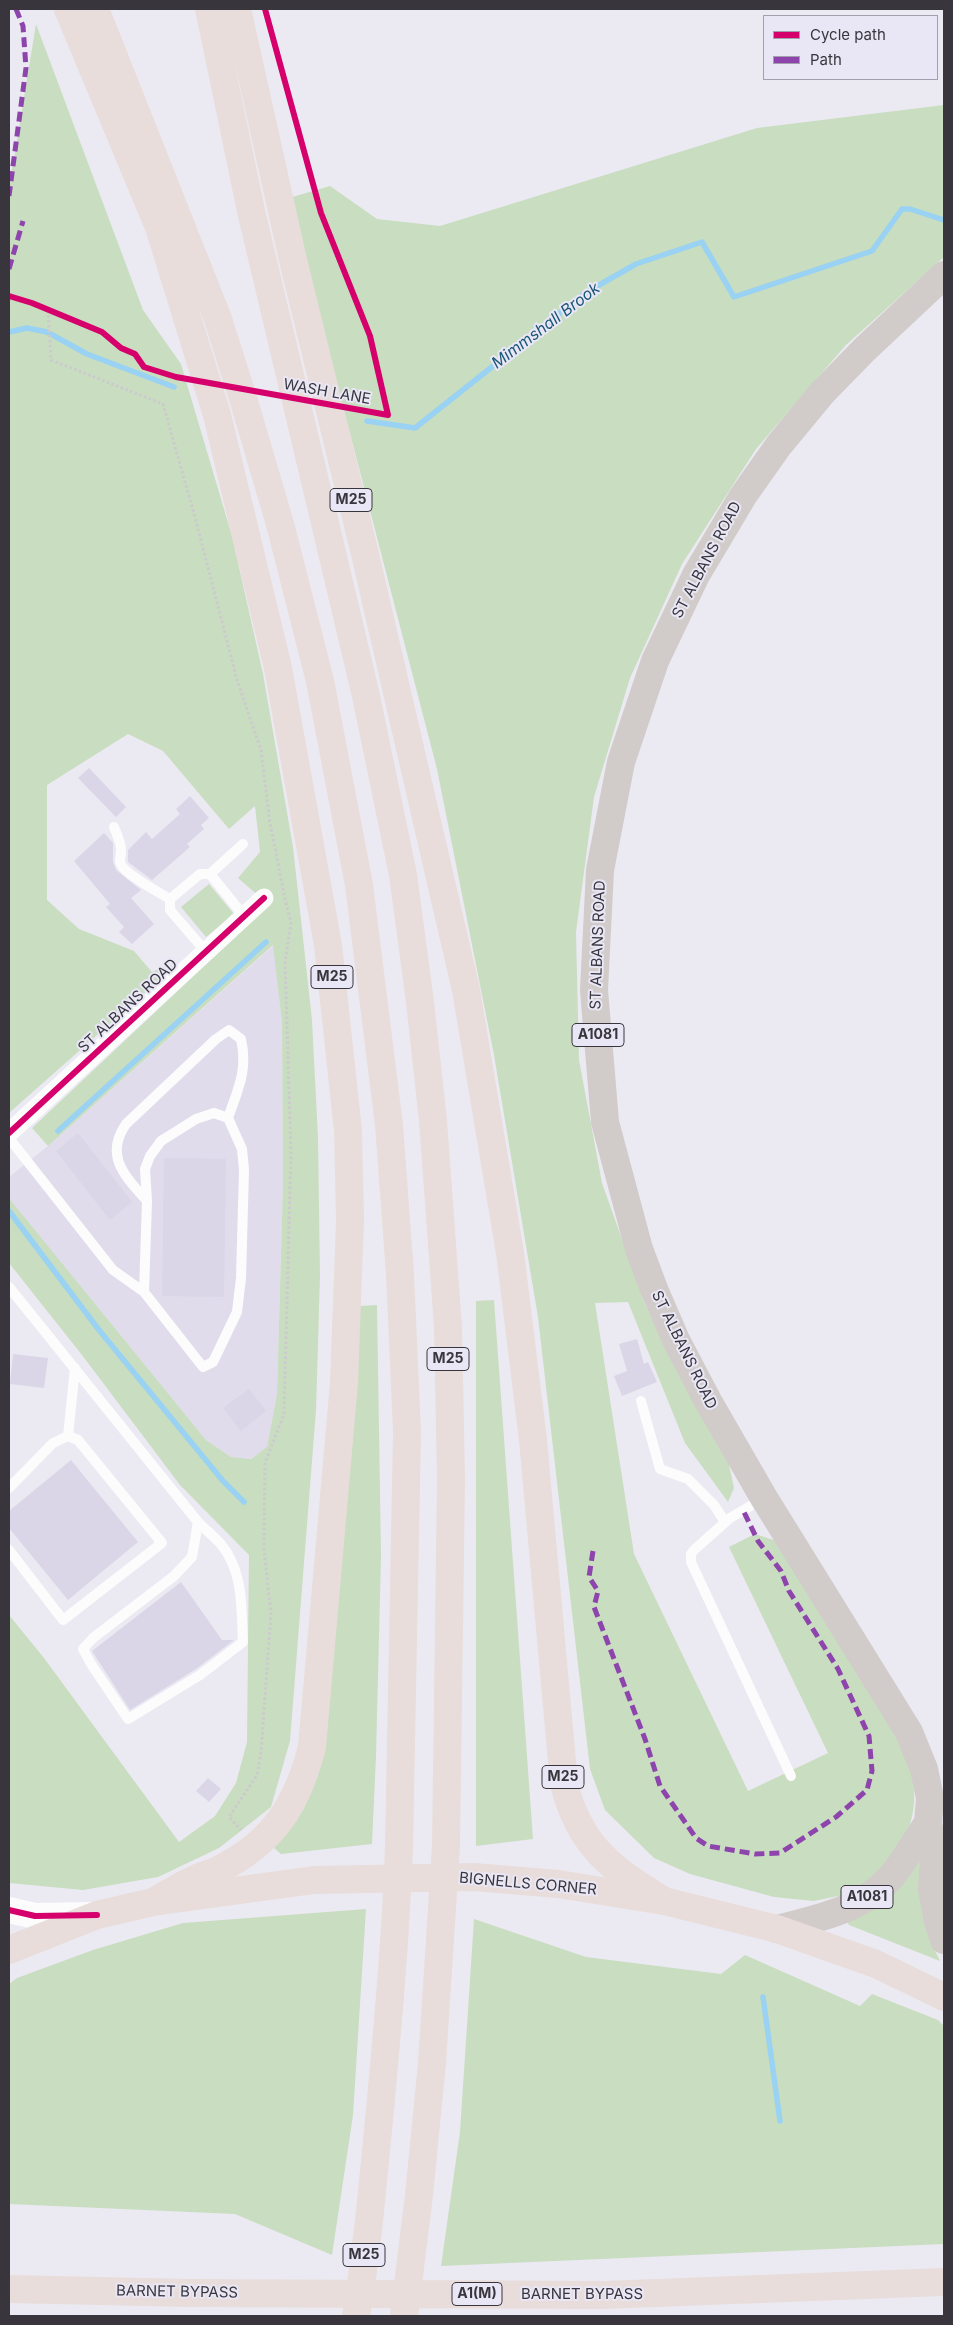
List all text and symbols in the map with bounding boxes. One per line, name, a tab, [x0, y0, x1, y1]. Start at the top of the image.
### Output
legend	[763, 15, 938, 80]
text: Cycle path	[810, 25, 886, 44]
text: Path	[810, 50, 842, 69]
water label: Mimmshall Brook	[488, 279, 604, 373]
street label: WASH LANE	[282, 375, 372, 409]
road number: M25	[330, 488, 372, 512]
street label: ST ALBANS ROAD	[669, 499, 745, 621]
street label: ST ALBANS ROAD	[587, 880, 609, 1010]
street label: ST ALBANS ROAD	[75, 955, 181, 1057]
road number: M25	[311, 966, 353, 989]
road number: A1081	[572, 1024, 624, 1046]
street label: ST ALBANS ROAD	[648, 1288, 720, 1412]
road number: M25	[427, 1348, 469, 1370]
road number: M25	[542, 1765, 584, 1788]
street label: BIGNELLS CORNER	[458, 1869, 598, 1899]
road number: A1081	[841, 1885, 893, 1908]
road number: M25	[343, 2244, 385, 2266]
street label: BARNET BYPASS	[116, 2282, 238, 2302]
road number: A1(M)	[452, 2282, 502, 2306]
street label: BARNET BYPASS	[521, 2285, 643, 2303]

